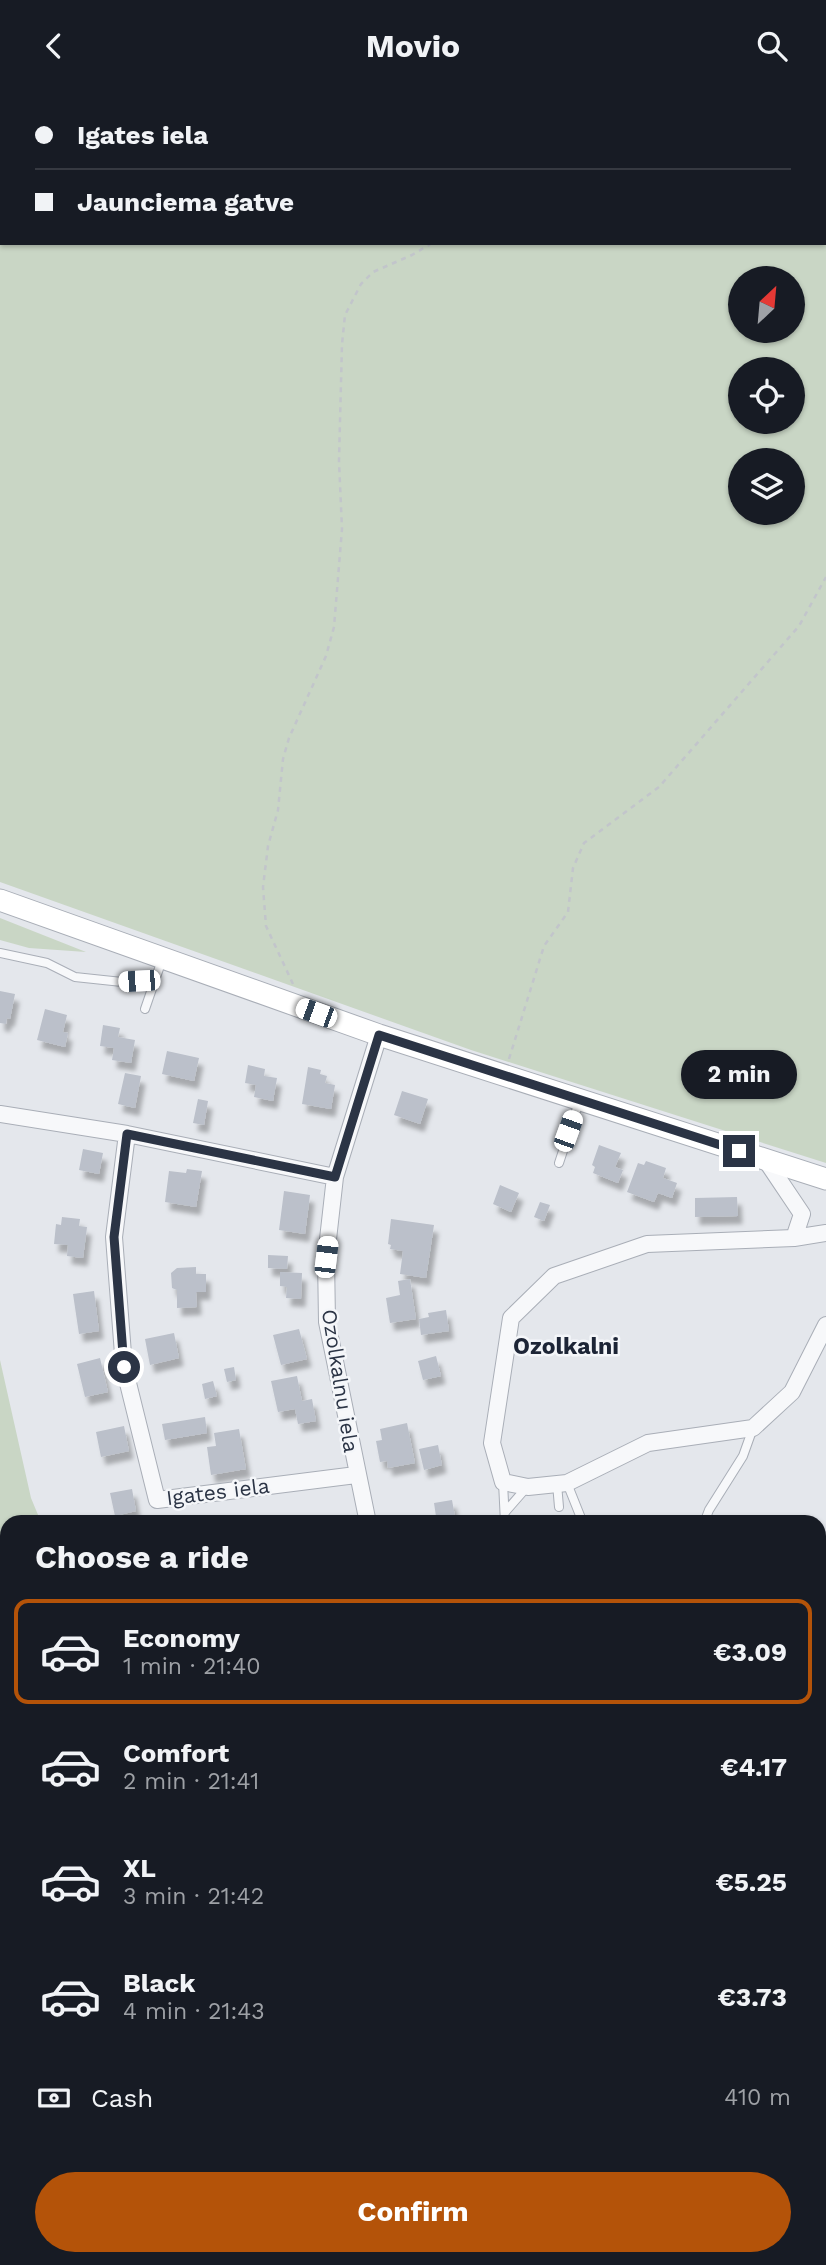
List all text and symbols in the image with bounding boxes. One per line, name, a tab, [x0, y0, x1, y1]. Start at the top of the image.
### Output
icon: back	[35, 27, 73, 65]
text: Movio	[366, 27, 460, 65]
icon: search	[753, 27, 791, 65]
text: Igates iela	[77, 120, 208, 150]
text: Jaunciema gatve	[77, 187, 294, 217]
north arrow	[728, 266, 805, 343]
map controls	[728, 266, 805, 525]
button: locate	[728, 357, 805, 434]
button: layers	[728, 448, 805, 525]
car	[118, 969, 161, 993]
car	[293, 996, 340, 1030]
callout: 2 min	[681, 1049, 797, 1098]
text: 2 min	[708, 1061, 770, 1088]
car	[551, 1108, 586, 1154]
route end	[723, 1135, 755, 1167]
car	[314, 1235, 339, 1279]
street label: Ozolkalnu iela	[317, 1307, 364, 1454]
district label: Ozolkalni	[513, 1333, 619, 1360]
route start	[108, 1351, 140, 1383]
street label: Igates iela	[165, 1473, 271, 1510]
text: Choose a ride	[35, 1538, 249, 1576]
icon: car	[39, 1620, 102, 1683]
text: Economy	[123, 1623, 240, 1653]
text: €3.09	[713, 1637, 787, 1667]
text: 1 min · 21:40	[123, 1653, 261, 1680]
icon: car	[39, 1735, 102, 1798]
text: Comfort	[123, 1738, 229, 1768]
text: €4.17	[720, 1752, 787, 1782]
text: 2 min · 21:41	[123, 1768, 259, 1795]
icon: car	[39, 1850, 102, 1913]
text: XL	[123, 1853, 156, 1883]
text: €5.25	[715, 1867, 787, 1897]
text: 3 min · 21:42	[123, 1883, 264, 1910]
icon: car	[39, 1965, 102, 2028]
text: Black	[123, 1968, 195, 1998]
text: €3.73	[717, 1982, 787, 2012]
text: 4 min · 21:43	[123, 1998, 265, 2025]
icon: cash	[35, 2079, 73, 2117]
text: Cash	[91, 2083, 153, 2113]
text: 410 m	[724, 2084, 791, 2111]
button: Confirm	[35, 2172, 791, 2252]

